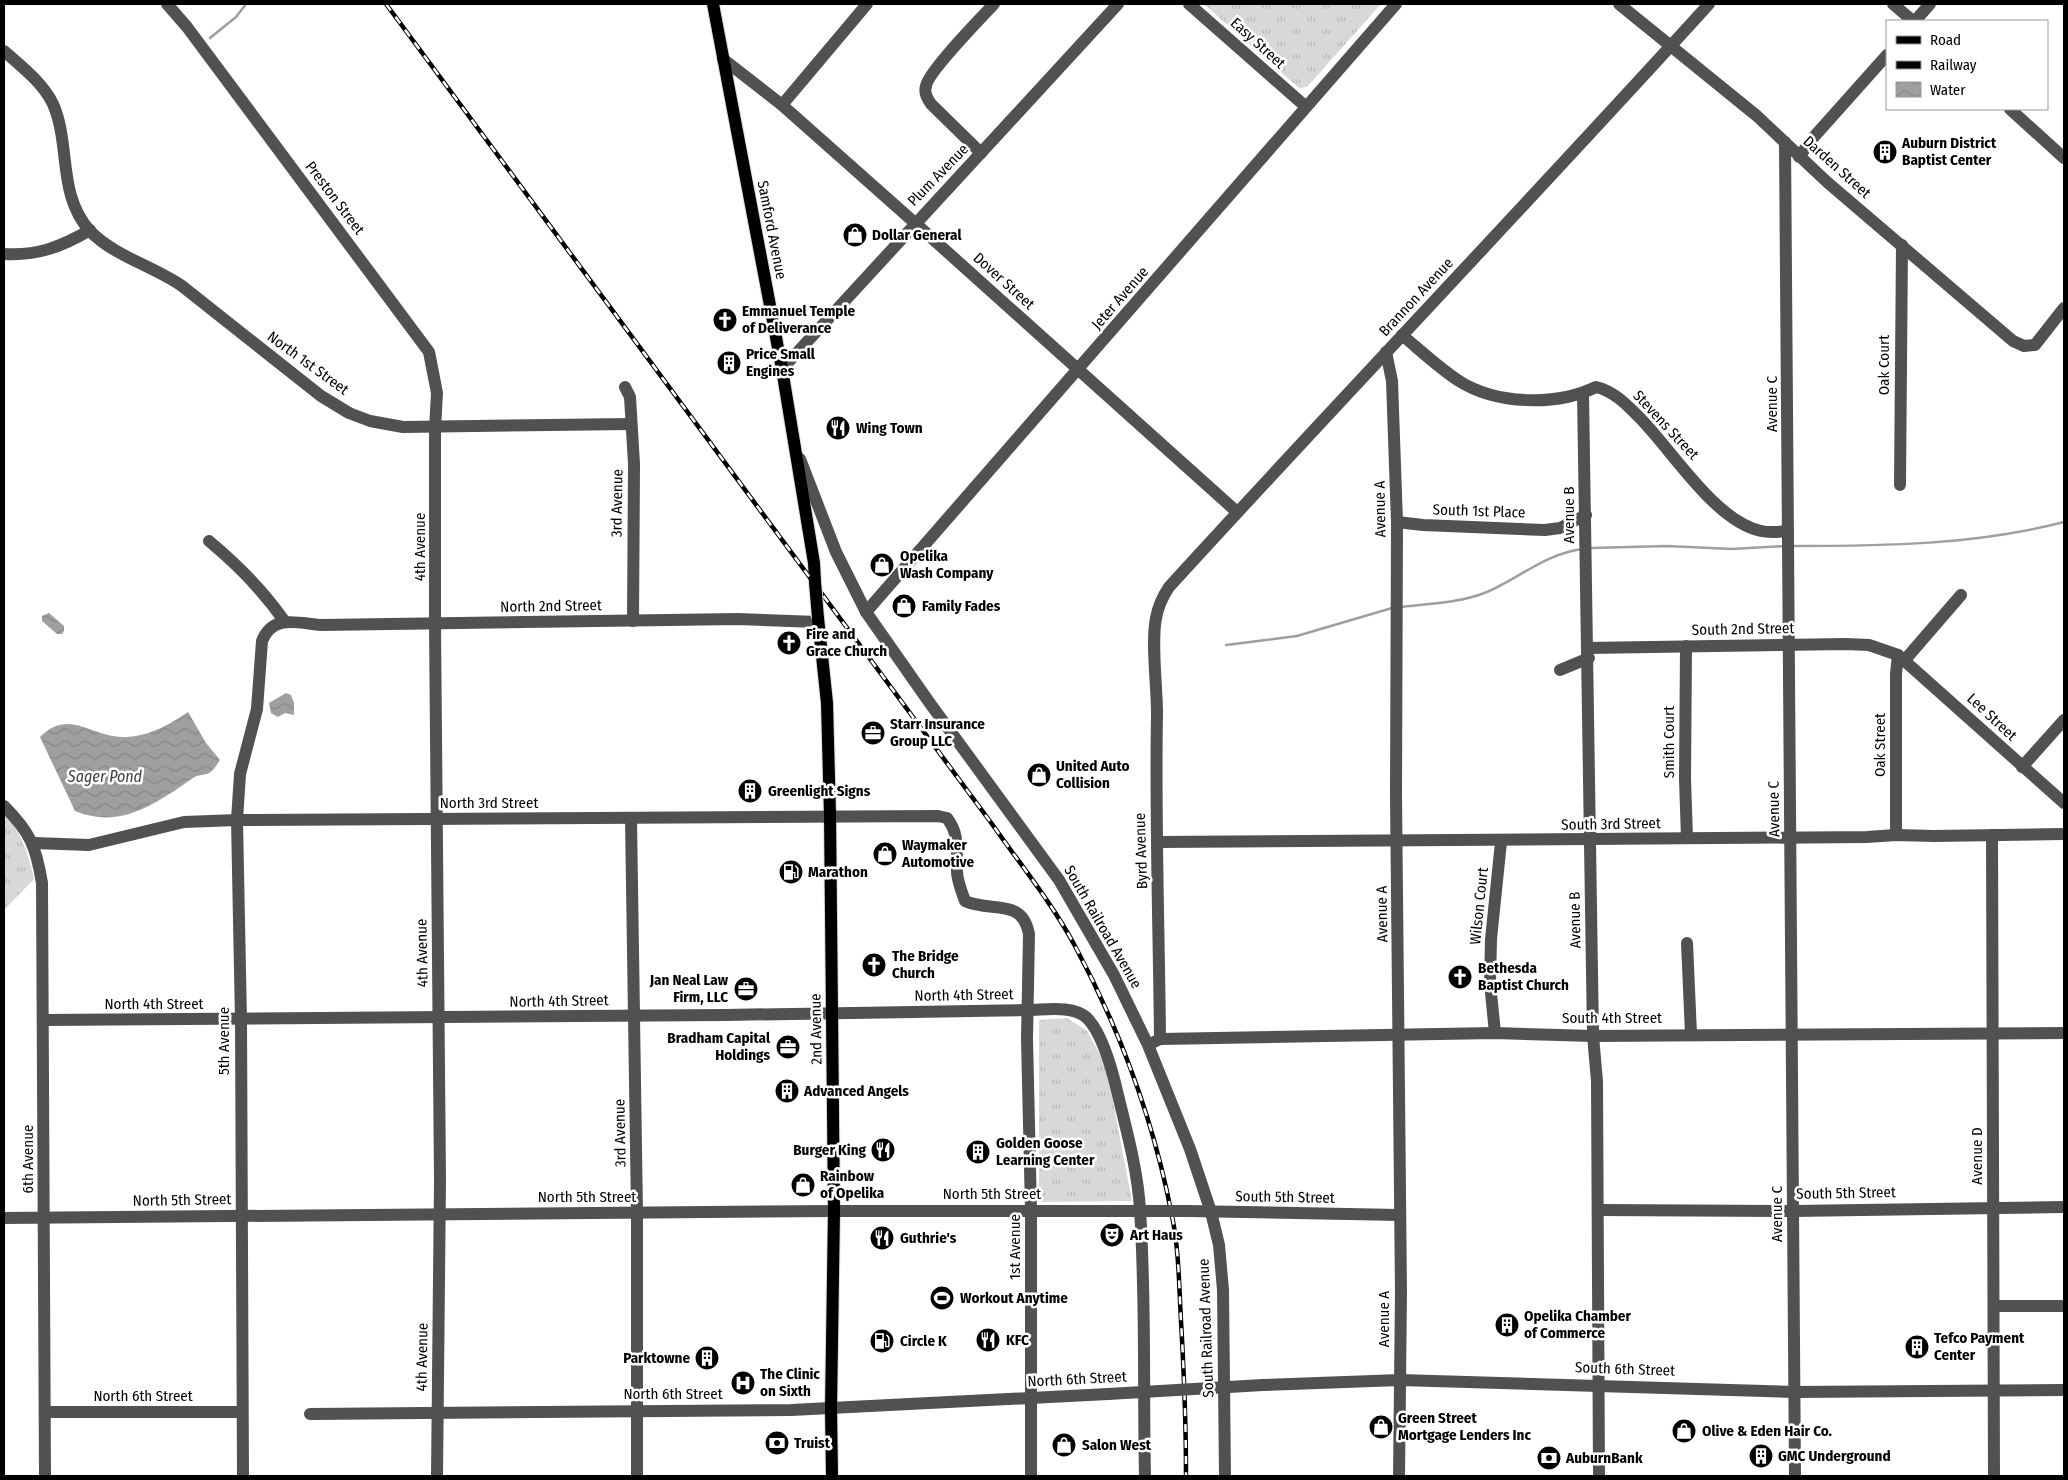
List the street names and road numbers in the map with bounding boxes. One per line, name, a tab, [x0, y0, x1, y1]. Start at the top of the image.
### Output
street label: Easy Street	[1227, 14, 1289, 72]
street label: Darden Street	[1800, 132, 1874, 202]
street label: Plum Avenue	[904, 140, 972, 210]
street label: Preston Street	[302, 158, 368, 238]
street label: Samford Avenue	[754, 179, 790, 281]
street label: Dover Street	[970, 249, 1038, 313]
street label: Brannon Avenue	[1375, 254, 1457, 340]
street label: Jeter Avenue	[1088, 263, 1152, 333]
street label: North 1st Street	[264, 327, 352, 399]
street label: Oak Court	[1875, 335, 1893, 395]
street label: Avenue C	[1763, 376, 1781, 432]
street label: Stevens Street	[1629, 387, 1703, 463]
street label: 3rd Avenue	[607, 469, 627, 537]
street label: Avenue A	[1371, 480, 1389, 537]
street label: Avenue B	[1560, 487, 1578, 543]
street label: South 1st Place	[1432, 500, 1526, 522]
street label: 4th Avenue	[411, 513, 429, 581]
street label: North 2nd Street	[500, 596, 602, 616]
street label: South 2nd Street	[1692, 619, 1794, 639]
street label: Lee Street	[1963, 689, 2021, 745]
street label: Smith Court	[1660, 706, 1678, 778]
street label: Oak Street	[1871, 713, 1889, 777]
street label: Avenue C	[1765, 780, 1783, 837]
street label: North 3rd Street	[440, 794, 538, 812]
street label: Byrd Avenue	[1131, 813, 1151, 889]
street label: South 3rd Street	[1561, 814, 1661, 834]
street label: South Railroad Avenue	[1060, 862, 1146, 992]
street label: Wilson Court	[1466, 866, 1492, 946]
street label: Avenue A	[1373, 885, 1391, 942]
street label: Avenue B	[1566, 891, 1584, 949]
street label: 4th Avenue	[412, 919, 432, 987]
street label: North 4th Street	[914, 985, 1014, 1005]
street label: North 4th Street	[509, 991, 609, 1011]
street label: 2nd Avenue	[806, 993, 826, 1065]
street label: North 4th Street	[104, 995, 204, 1013]
street label: 5th Avenue	[215, 1007, 233, 1075]
street label: South 4th Street	[1562, 1009, 1662, 1027]
street label: 3rd Avenue	[610, 1099, 630, 1167]
street label: 6th Avenue	[19, 1125, 37, 1193]
street label: Avenue D	[1968, 1127, 1986, 1185]
street label: South 5th Street	[1796, 1183, 1896, 1203]
street label: North 5th Street	[943, 1185, 1041, 1203]
street label: Avenue C	[1768, 1186, 1786, 1242]
street label: South 5th Street	[1235, 1187, 1335, 1207]
street label: North 5th Street	[538, 1188, 636, 1206]
street label: North 5th Street	[133, 1190, 232, 1210]
street label: 1st Avenue	[1006, 1214, 1024, 1280]
street label: South Railroad Avenue	[1195, 1258, 1217, 1398]
street label: Avenue A	[1375, 1291, 1393, 1347]
street label: 4th Avenue	[412, 1323, 432, 1391]
street label: South 6th Street	[1575, 1358, 1675, 1380]
street label: North 6th Street	[1027, 1367, 1127, 1391]
street label: North 6th Street	[623, 1385, 723, 1403]
street label: North 6th Street	[93, 1387, 193, 1405]

